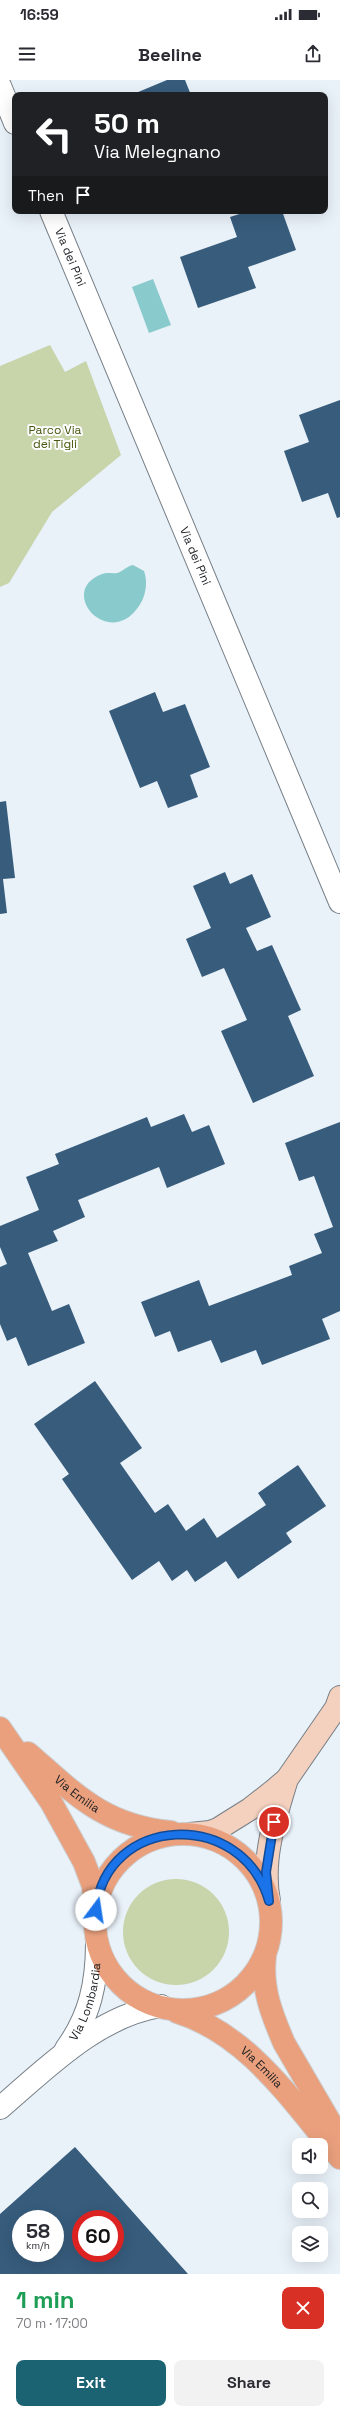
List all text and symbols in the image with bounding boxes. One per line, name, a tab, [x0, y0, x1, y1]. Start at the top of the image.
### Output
text: 16:59	[20, 5, 59, 24]
icon: menu	[16, 43, 38, 65]
text: Beeline	[138, 43, 202, 66]
icon: share	[302, 43, 324, 65]
text: 50 m	[94, 105, 160, 141]
icon: left	[28, 108, 80, 160]
text: Via Melegnano	[94, 140, 221, 163]
icon: arrive	[72, 184, 94, 206]
text: Then	[28, 186, 64, 205]
street label: Via dei Pini	[51, 226, 90, 289]
park label: Parco Via dei Tigli	[28, 422, 82, 452]
street label: Via dei Pini	[176, 524, 215, 588]
street label: Via Emilia	[51, 1772, 103, 1817]
pin	[257, 1805, 291, 1839]
icon: arrive	[263, 1811, 285, 1833]
position arrow	[75, 1889, 117, 1931]
street label: Via Lombardia	[66, 1962, 104, 2044]
street label: Via Emilia	[237, 2043, 286, 2091]
map controls	[292, 2138, 328, 2262]
button: sound	[292, 2138, 328, 2174]
button: search	[292, 2182, 328, 2218]
speed limit sign: 60	[72, 2210, 124, 2262]
text: 58	[26, 2218, 50, 2244]
button: layers	[292, 2226, 328, 2262]
text: km/h	[26, 2239, 50, 2252]
text: 1 min	[16, 2284, 75, 2315]
button: close	[282, 2287, 324, 2329]
text: 70 m · 17:00	[16, 2315, 88, 2332]
button: Exit	[16, 2360, 166, 2406]
button: Share	[174, 2360, 324, 2406]

